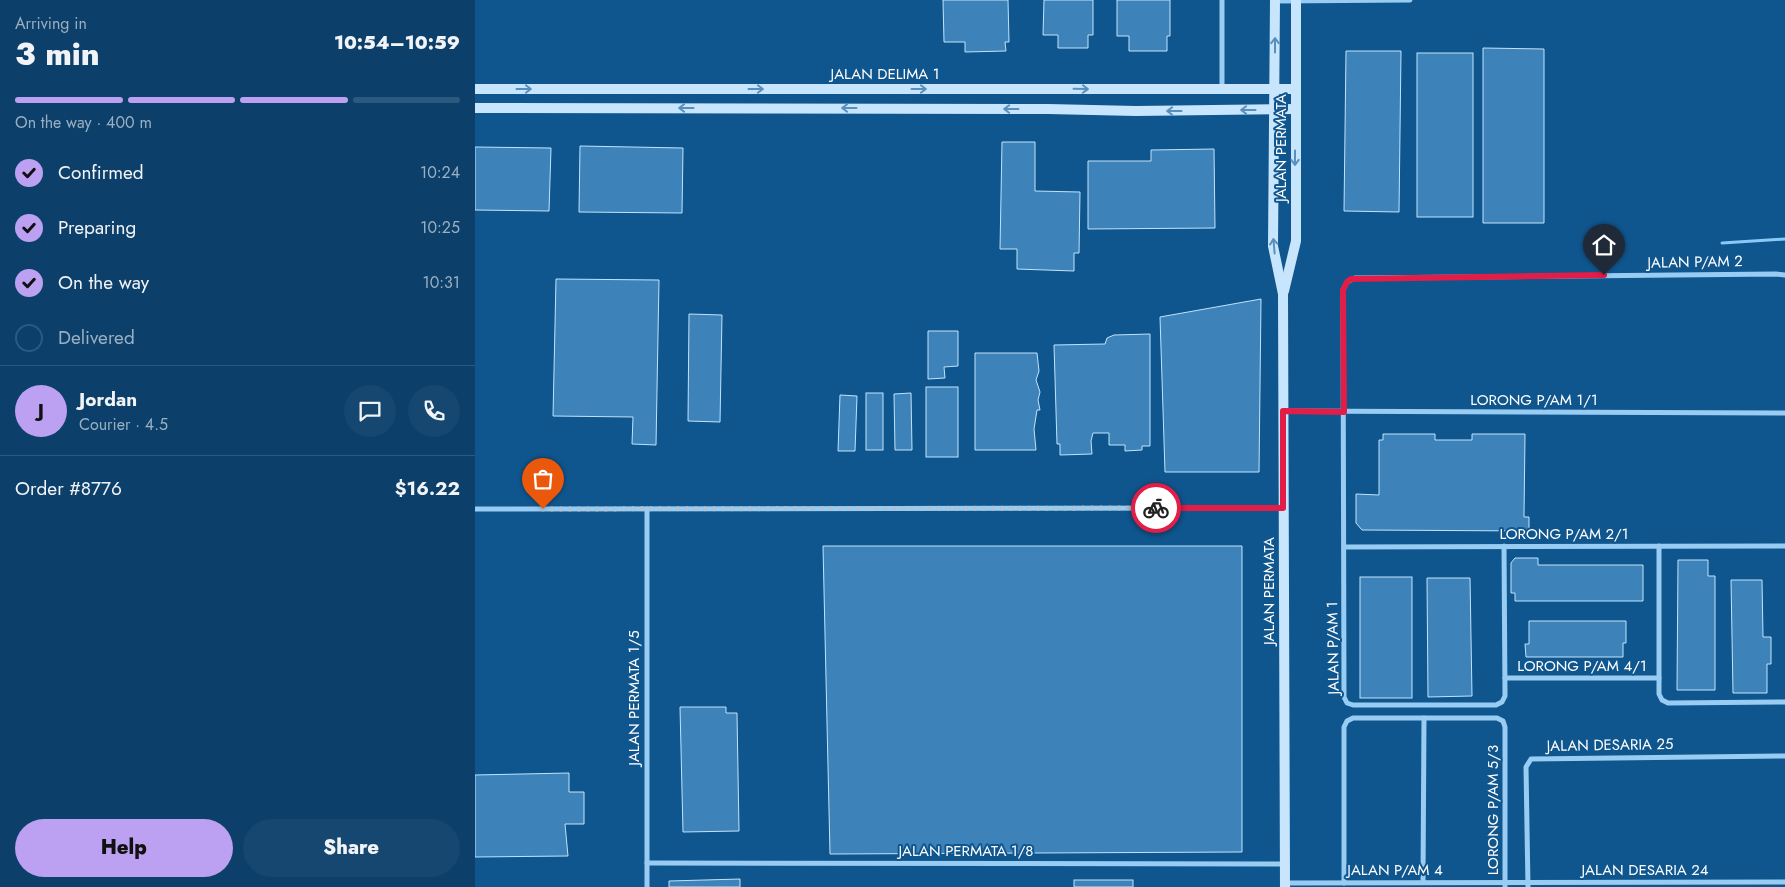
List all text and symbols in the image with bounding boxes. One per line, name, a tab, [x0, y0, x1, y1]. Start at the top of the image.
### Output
text: Arriving in	[15, 12, 87, 35]
text: 10:54–10:59	[334, 29, 460, 56]
text: 3 min	[15, 31, 100, 77]
one-way arrow	[1270, 37, 1280, 54]
street label: JALAN DELIMA 1	[829, 63, 939, 85]
one-way arrow	[516, 84, 532, 94]
one-way arrow	[748, 84, 764, 94]
one-way arrow	[910, 84, 926, 94]
one-way arrow	[1072, 84, 1089, 94]
street label: JALAN PERMATA	[1270, 94, 1292, 204]
one-way arrow	[678, 103, 694, 113]
one-way arrow	[841, 103, 857, 113]
one-way arrow	[1003, 104, 1020, 114]
one-way arrow	[1241, 105, 1257, 115]
one-way arrow	[1166, 106, 1182, 116]
text: On the way · 400 m	[15, 111, 152, 134]
one-way arrow	[1291, 150, 1300, 166]
icon: check	[15, 159, 43, 187]
text: Confirmed	[58, 159, 144, 186]
text: 10:24	[420, 161, 460, 184]
icon: check	[15, 214, 43, 242]
text: Preparing	[58, 214, 136, 241]
text: 10:25	[420, 216, 460, 239]
pin	[1583, 224, 1625, 275]
icon: home	[1590, 231, 1618, 259]
one-way arrow	[1269, 239, 1279, 255]
street label: JALAN P/AM 2	[1645, 250, 1743, 274]
icon: check	[15, 269, 43, 297]
text: On the way	[58, 269, 149, 296]
text: 10:31	[422, 271, 460, 294]
text: Delivered	[58, 324, 135, 351]
button: chat	[344, 385, 396, 437]
button: phone	[408, 385, 460, 437]
text: Jordan	[79, 386, 137, 413]
street label: LORONG P/AM 1/1	[1470, 389, 1598, 411]
text: J	[38, 397, 44, 424]
text: Courier · 4.5	[79, 413, 168, 436]
pin	[522, 458, 564, 509]
icon: bag	[529, 465, 557, 493]
text: Order #8776	[15, 475, 122, 502]
text: $16.22	[395, 475, 460, 502]
courier	[1131, 483, 1181, 533]
icon: bike	[1142, 494, 1170, 522]
street label: LORONG P/AM 2/1	[1499, 523, 1629, 545]
street label: JALAN PERMATA	[1258, 537, 1280, 647]
street label: JALAN P/AM 1	[1321, 601, 1345, 697]
street label: JALAN PERMATA 1/5	[623, 630, 645, 768]
street label: LORONG P/AM 4/1	[1517, 655, 1647, 677]
street label: JALAN DESARIA 25	[1544, 733, 1674, 757]
street label: LORONG P/AM 5/3	[1482, 745, 1504, 875]
button: Help	[15, 819, 233, 877]
button: Share	[243, 819, 460, 877]
street label: JALAN PERMATA 1/8	[896, 840, 1034, 862]
street label: JALAN P/AM 4	[1345, 859, 1443, 881]
street label: JALAN DESARIA 24	[1579, 859, 1709, 881]

